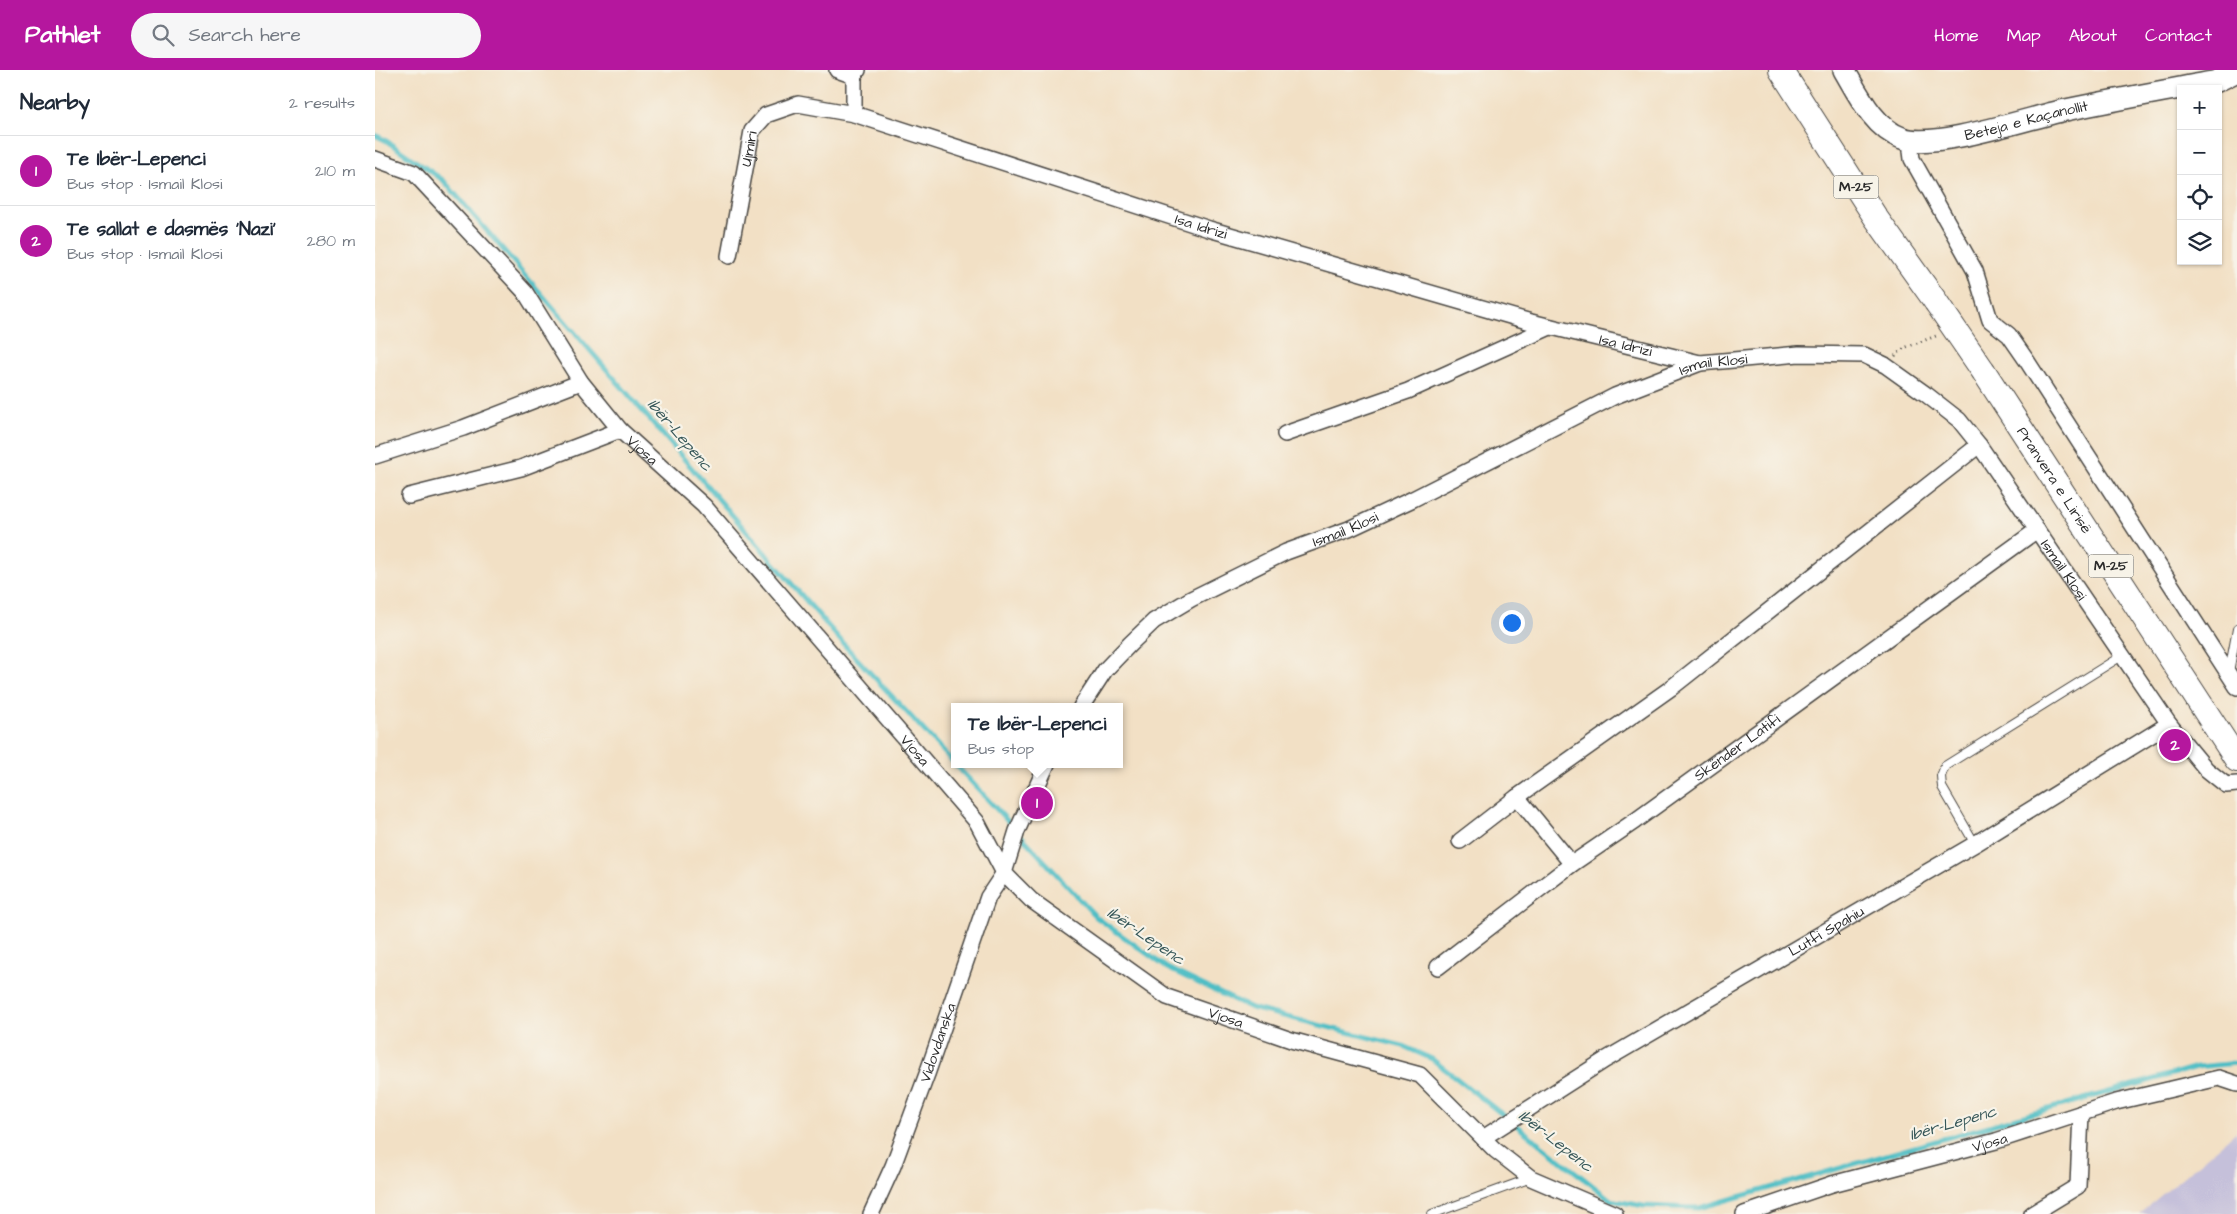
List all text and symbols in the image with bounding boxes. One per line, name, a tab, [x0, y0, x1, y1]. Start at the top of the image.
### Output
search box	[131, 13, 481, 58]
text: Pathlet	[25, 18, 101, 52]
icon: search	[149, 21, 177, 49]
text: Search here	[189, 22, 301, 49]
text: Home	[1934, 23, 1979, 48]
text: Map	[2007, 23, 2041, 48]
text: About	[2069, 23, 2117, 48]
text: Contact	[2145, 23, 2212, 48]
map controls	[2177, 85, 2222, 265]
button: +	[2177, 85, 2222, 130]
text: Nearby	[20, 88, 90, 117]
text: 2 results	[289, 92, 355, 114]
street label: Beteja e Kaçanollit	[1963, 95, 2090, 146]
street label: Ujmiri	[735, 129, 762, 168]
button: −	[2177, 130, 2222, 175]
text: Te Ibër-Lepenci	[67, 146, 206, 173]
text: 1	[35, 160, 37, 182]
text: 210 m	[315, 160, 355, 182]
text: Bus stop · Ismail Klosi	[67, 173, 222, 195]
road number: M-25	[1833, 175, 1879, 198]
button: locate	[2177, 175, 2222, 220]
street label: Isa Idrizi	[1172, 208, 1230, 244]
text: Te sallat e dasmës 'Nazi'	[67, 216, 276, 243]
button: layers	[2177, 220, 2222, 265]
text: 2	[31, 230, 41, 252]
text: 280 m	[307, 230, 355, 252]
text: Bus stop · Ismail Klosi	[67, 243, 222, 265]
street label: Isa Idrizi	[1597, 328, 1655, 362]
street label: Ismail Klosi	[1676, 348, 1749, 381]
water label: Ibër-Lepenc	[642, 394, 718, 477]
street label: Pranvera e Lirisë	[2012, 422, 2097, 538]
street label: Vjosa	[622, 430, 663, 470]
street label: Ismail Klosi	[1309, 506, 1382, 552]
street label: Ismail Klosi	[2036, 535, 2093, 605]
road number: M-25	[2089, 554, 2133, 578]
your location	[1499, 610, 1525, 636]
popup	[951, 703, 1123, 768]
street label: Skënder Latifi	[1689, 708, 1785, 786]
text: Te Ibër-Lepenci	[968, 711, 1106, 738]
pin: 2	[2159, 726, 2191, 764]
street label: Vjosa	[895, 730, 935, 771]
text: Bus stop	[968, 738, 1034, 760]
pin: 1	[1021, 784, 1053, 822]
street label: Lutfi Spahiu	[1785, 900, 1868, 961]
water label: Ibër-Lepenc	[1103, 902, 1190, 971]
street label: Vidovdanska	[914, 1000, 961, 1085]
street label: Vjosa	[1205, 1002, 1246, 1033]
water label: Ibër-Lepenc	[1907, 1100, 2000, 1146]
water label: Ibër-Lepenc	[1514, 1105, 1599, 1178]
street label: Vjosa	[1970, 1127, 2010, 1157]

